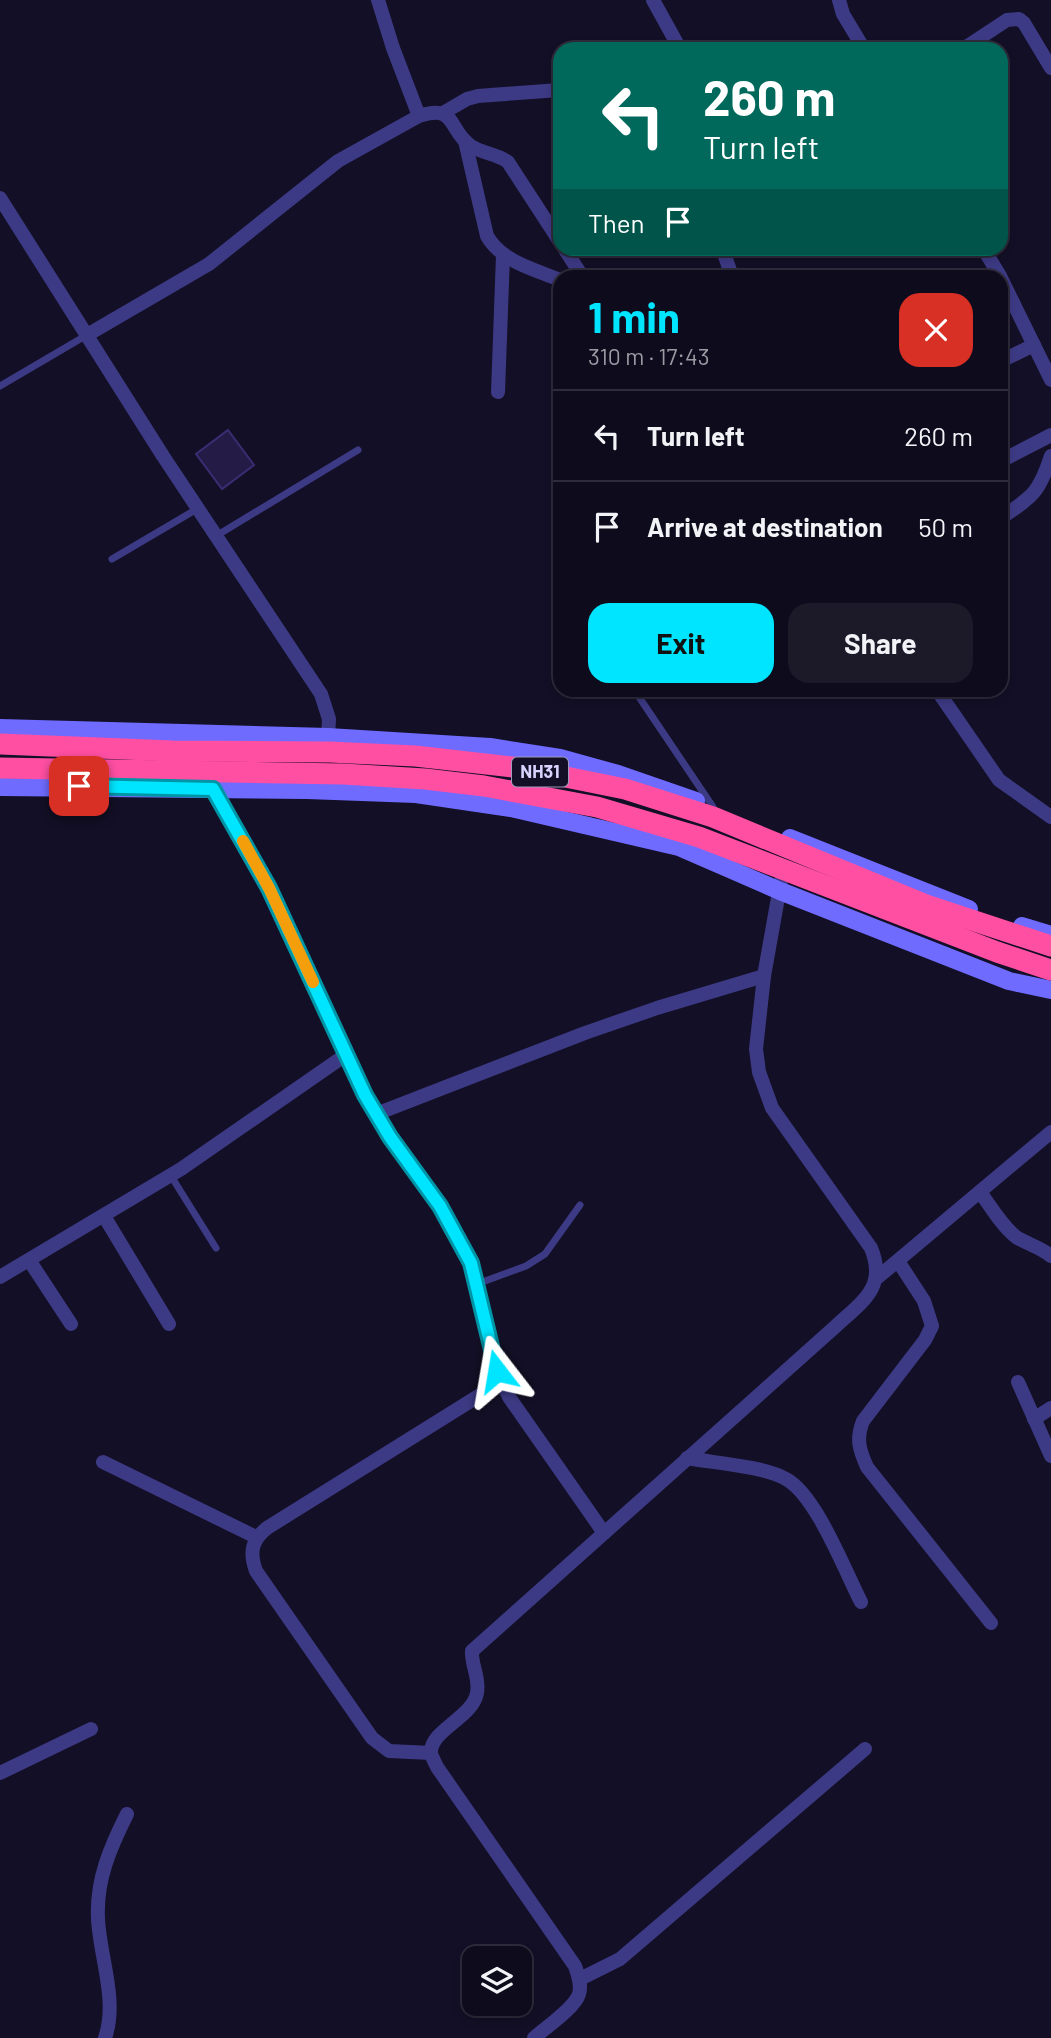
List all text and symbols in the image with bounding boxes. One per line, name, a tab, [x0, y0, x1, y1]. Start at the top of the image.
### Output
text: 260 m	[703, 67, 835, 126]
icon: left	[588, 70, 679, 161]
text: Turn left	[703, 127, 820, 165]
icon: arrive	[659, 203, 697, 241]
text: Then	[588, 207, 645, 238]
text: 1 min	[588, 291, 680, 341]
button: close	[899, 293, 973, 367]
text: 310 m · 17:43	[588, 342, 710, 370]
icon: left	[588, 417, 626, 455]
text: Turn left	[647, 420, 745, 451]
text: 260 m	[904, 420, 973, 451]
icon: arrive	[588, 508, 626, 546]
text: Arrive at destination	[647, 511, 883, 542]
text: 50 m	[918, 511, 973, 542]
button: Exit	[588, 603, 774, 683]
button: Share	[788, 603, 973, 683]
pin	[49, 756, 109, 816]
road number: NH31	[512, 758, 568, 786]
icon: arrive	[60, 767, 98, 805]
position arrow	[460, 1334, 534, 1408]
map controls	[462, 1946, 532, 2016]
button: layers	[462, 1946, 532, 2016]

